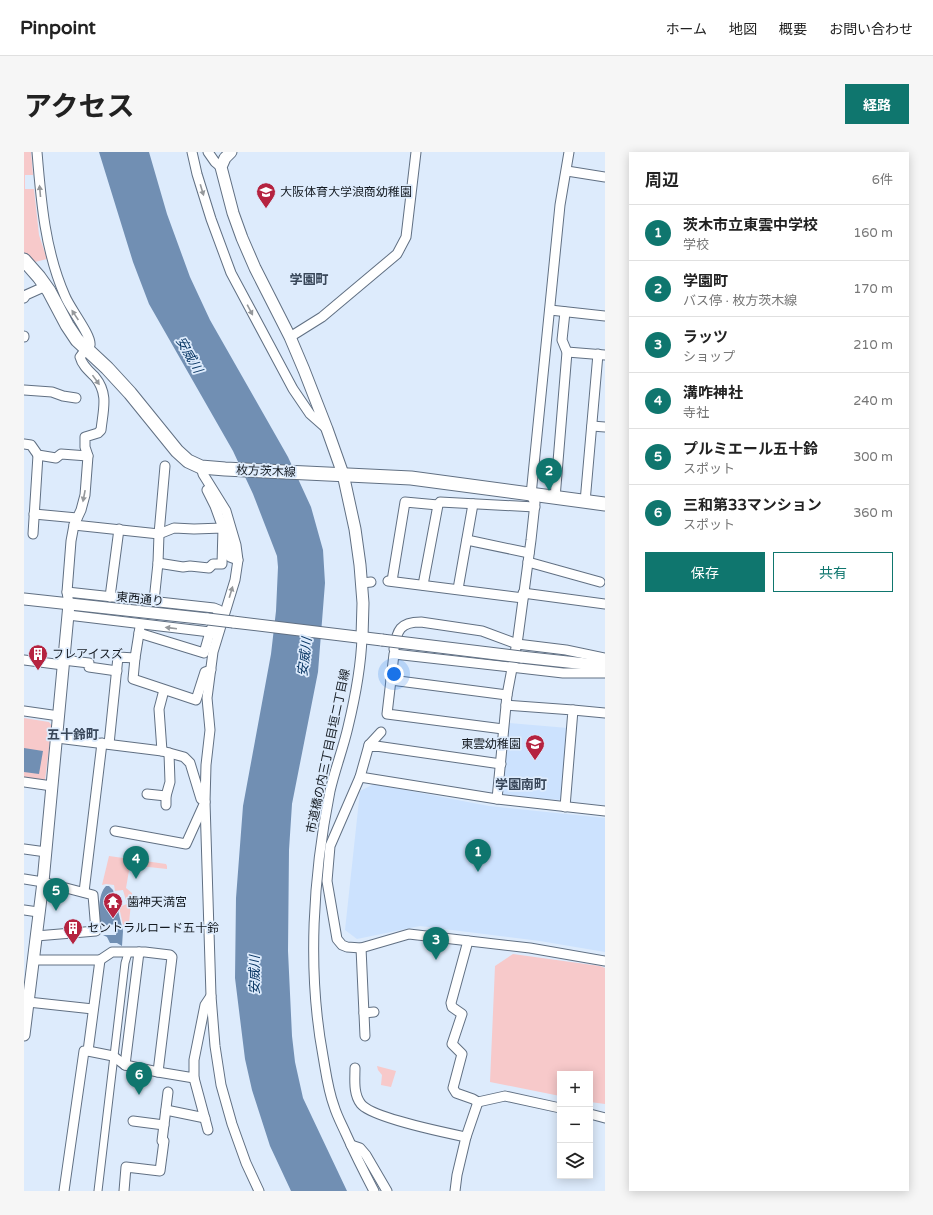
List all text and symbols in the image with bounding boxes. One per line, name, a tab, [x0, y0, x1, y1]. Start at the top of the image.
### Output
text: Pinpoint	[20, 17, 96, 39]
text: ホーム	[665, 21, 707, 38]
text: 地図	[729, 21, 757, 38]
text: 概要	[779, 21, 807, 38]
text: お問い合わせ	[829, 21, 913, 38]
button: 経路	[845, 84, 909, 124]
text: アクセス	[24, 90, 135, 124]
text: 周辺	[645, 170, 679, 191]
text: 6件	[872, 172, 893, 188]
school or university icon: 大阪体育大学浪商幼稚園	[255, 181, 277, 209]
one-way arrow	[199, 184, 205, 196]
one-way arrow	[37, 185, 44, 197]
place label: 大阪体育大学浪商幼稚園	[280, 185, 412, 199]
text: 茨木市立東雲中学校	[683, 216, 818, 234]
text: 1	[654, 225, 662, 241]
text: 160 m	[853, 225, 893, 241]
text: 学校	[683, 237, 709, 253]
district label: 学園町	[289, 272, 329, 288]
text: 学園町	[683, 272, 728, 290]
text: 2	[654, 281, 662, 297]
text: 170 m	[853, 281, 893, 297]
text: バス停 · 枚方茨木線	[683, 293, 797, 309]
one-way arrow	[247, 304, 253, 316]
one-way arrow	[71, 310, 79, 320]
text: ラッツ	[683, 328, 728, 346]
water label: 安威川	[172, 334, 207, 378]
text: 3	[654, 337, 662, 353]
text: 210 m	[853, 337, 893, 353]
text: ショップ	[683, 349, 735, 365]
one-way arrow	[92, 374, 100, 385]
text: 溝咋神社	[683, 384, 743, 402]
text: 4	[654, 393, 662, 409]
text: 240 m	[853, 393, 893, 409]
text: 寺社	[683, 405, 709, 421]
text: プルミエール五十鈴	[683, 440, 818, 458]
text: 5	[654, 449, 662, 465]
text: 300 m	[853, 449, 893, 465]
pin: 2	[536, 458, 562, 491]
text: スポット	[683, 461, 735, 477]
street label: 枚方茨木線	[236, 463, 296, 479]
one-way arrow	[81, 490, 87, 503]
text: 三和第33マンション	[683, 496, 822, 514]
text: 6	[654, 505, 662, 521]
text: 360 m	[853, 505, 893, 521]
text: スポット	[683, 517, 735, 533]
button: 保存	[645, 552, 765, 592]
button: 共有	[773, 552, 893, 592]
one-way arrow	[228, 586, 234, 598]
street label: 東西通り	[115, 590, 165, 608]
one-way arrow	[165, 624, 177, 631]
water label: 安威川	[295, 635, 316, 677]
building icon: フレアイスズ	[27, 643, 49, 671]
place label: フレアイスズ	[52, 647, 123, 661]
your location	[384, 664, 404, 684]
street label: 市道橋の内三丁目目垣二丁目線	[304, 667, 352, 835]
district label: 五十鈴町	[47, 727, 99, 743]
school or university icon: 東雲幼稚園	[524, 733, 546, 761]
place label: 東雲幼稚園	[461, 737, 521, 751]
district label: 学園南町	[495, 777, 547, 793]
pin: 1	[465, 839, 491, 872]
pin: 4	[123, 846, 149, 879]
pin: 5	[43, 878, 69, 911]
temple icon: 歯神天満宮	[102, 891, 124, 919]
place label: 歯神天満宮	[127, 895, 187, 909]
building icon: セントラルロード五十鈴	[62, 917, 84, 945]
place label: セントラルロード五十鈴	[87, 921, 219, 935]
pin: 3	[423, 927, 449, 960]
water label: 安威川	[247, 954, 263, 995]
pin: 6	[126, 1062, 152, 1095]
map controls	[557, 1071, 593, 1179]
button: +	[557, 1071, 593, 1107]
button: −	[557, 1107, 593, 1143]
button: layers	[557, 1143, 593, 1179]

